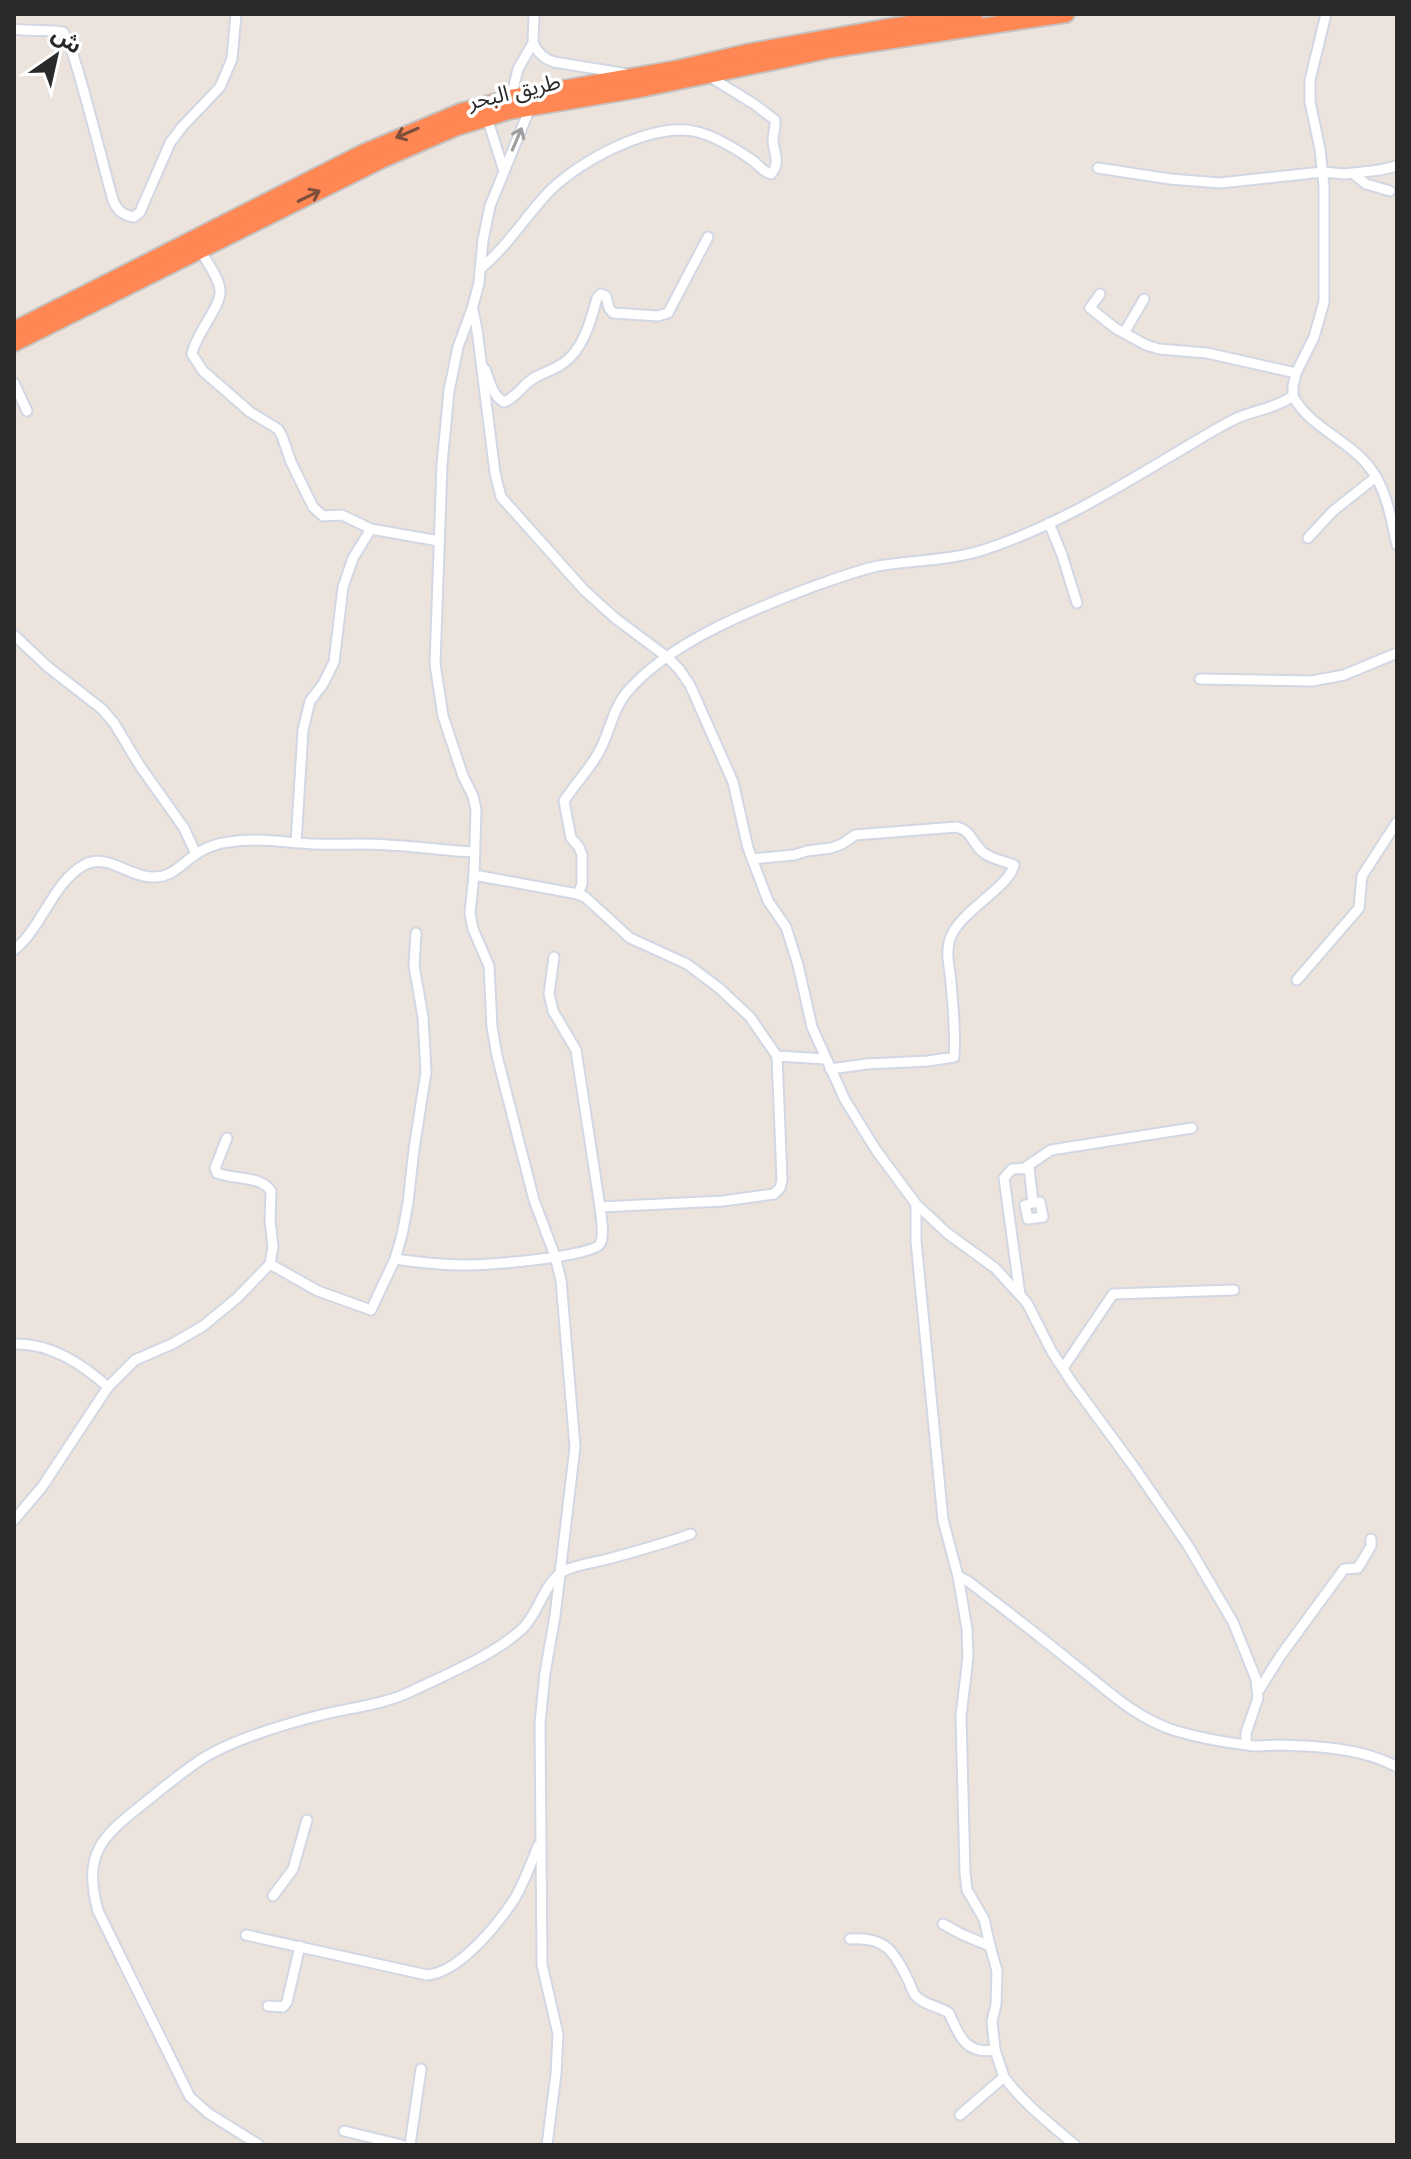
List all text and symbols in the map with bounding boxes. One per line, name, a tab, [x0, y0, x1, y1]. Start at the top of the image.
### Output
north arrow	[16, 16, 96, 96]
text: ش	[47, 21, 86, 59]
street label: طريق البحر	[464, 69, 563, 115]
one-way arrow	[395, 126, 420, 141]
one-way arrow	[511, 127, 526, 152]
one-way arrow	[297, 187, 321, 203]

